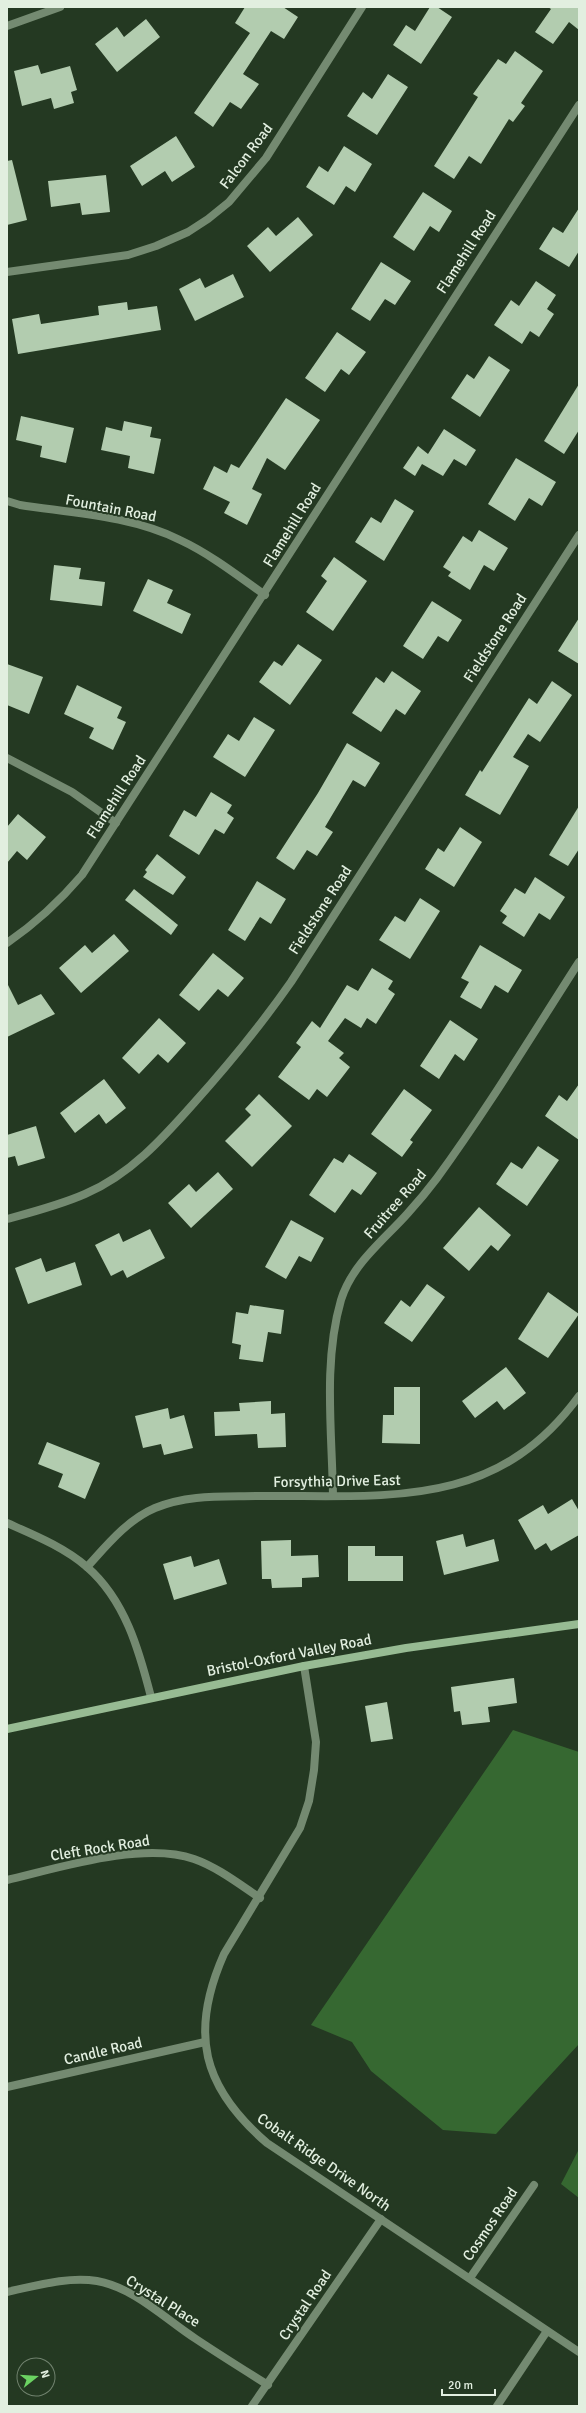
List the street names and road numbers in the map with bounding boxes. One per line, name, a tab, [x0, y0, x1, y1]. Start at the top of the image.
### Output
street label: Falcon Road	[215, 120, 277, 192]
street label: Flamehill Road	[432, 207, 500, 297]
street label: Flamehill Road	[259, 480, 325, 570]
street label: Fountain Road	[64, 490, 158, 526]
street label: Fieldstone Road	[460, 590, 530, 686]
street label: Flamehill Road	[82, 752, 150, 842]
street label: Fieldstone Road	[285, 862, 355, 958]
street label: Fruitree Road	[360, 1166, 430, 1242]
street label: Forsythia Drive East	[273, 1471, 401, 1491]
street label: Bristol-Oxford Valley Road	[205, 1630, 373, 1680]
street label: Cleft Rock Road	[49, 1831, 151, 1865]
street label: Candle Road	[62, 2033, 144, 2069]
street label: Cobalt Ridge Drive North	[254, 2109, 394, 2215]
street label: Cosmos Road	[459, 2184, 521, 2264]
street label: Crystal Road	[275, 2266, 335, 2344]
street label: Crystal Place	[123, 2271, 203, 2331]

